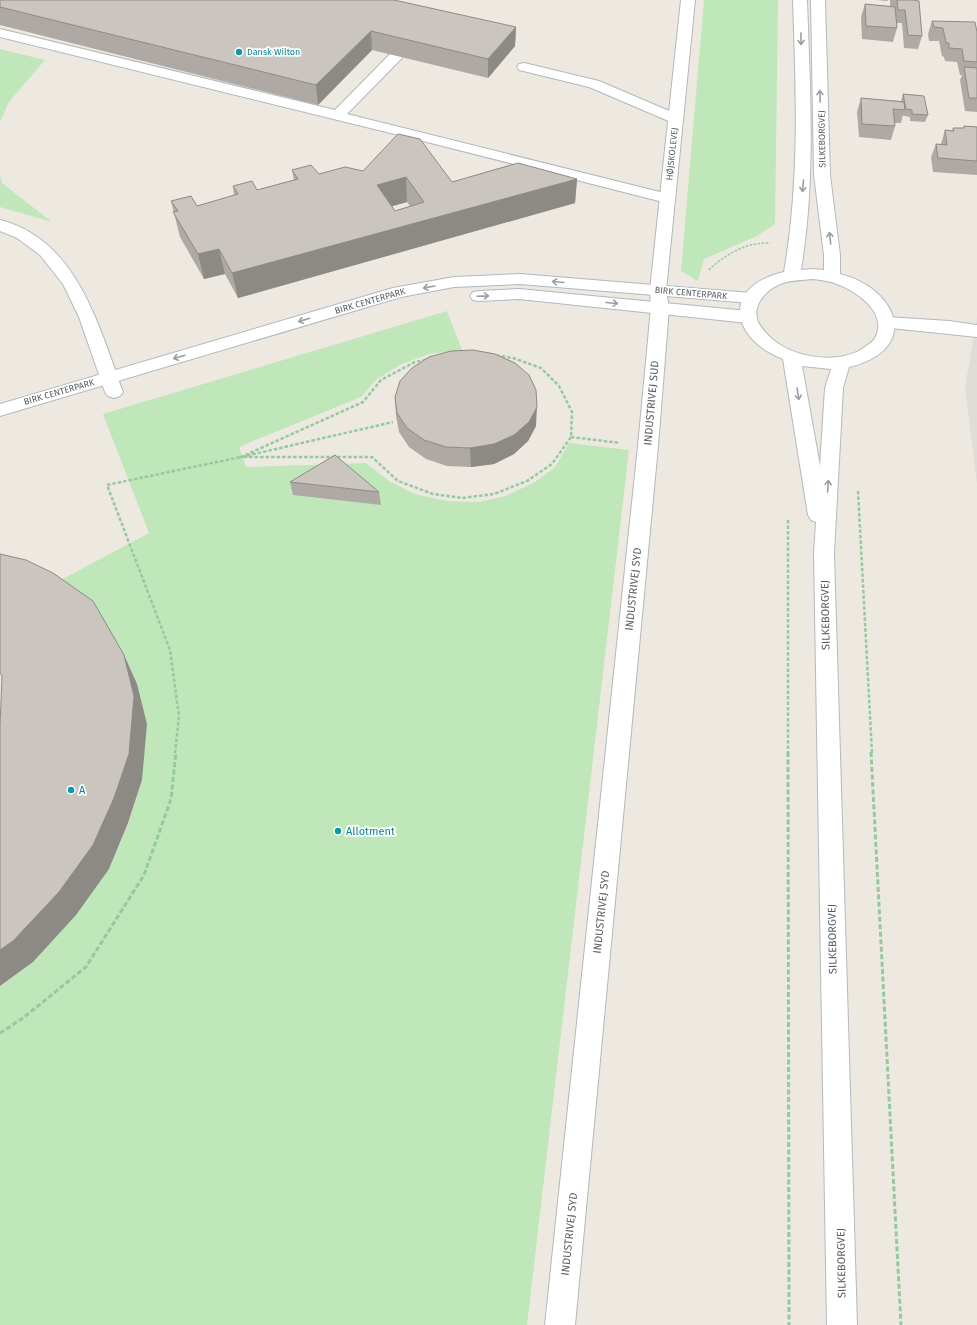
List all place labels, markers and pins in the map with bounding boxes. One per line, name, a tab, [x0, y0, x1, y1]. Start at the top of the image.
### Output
marker: Dansk Wilton	[234, 47, 244, 57]
place label: Dansk Wilton	[247, 47, 300, 57]
place label: A	[79, 784, 86, 797]
marker: A	[66, 785, 76, 795]
place label: Allotment	[346, 825, 395, 838]
marker: Allotment	[333, 826, 343, 836]

